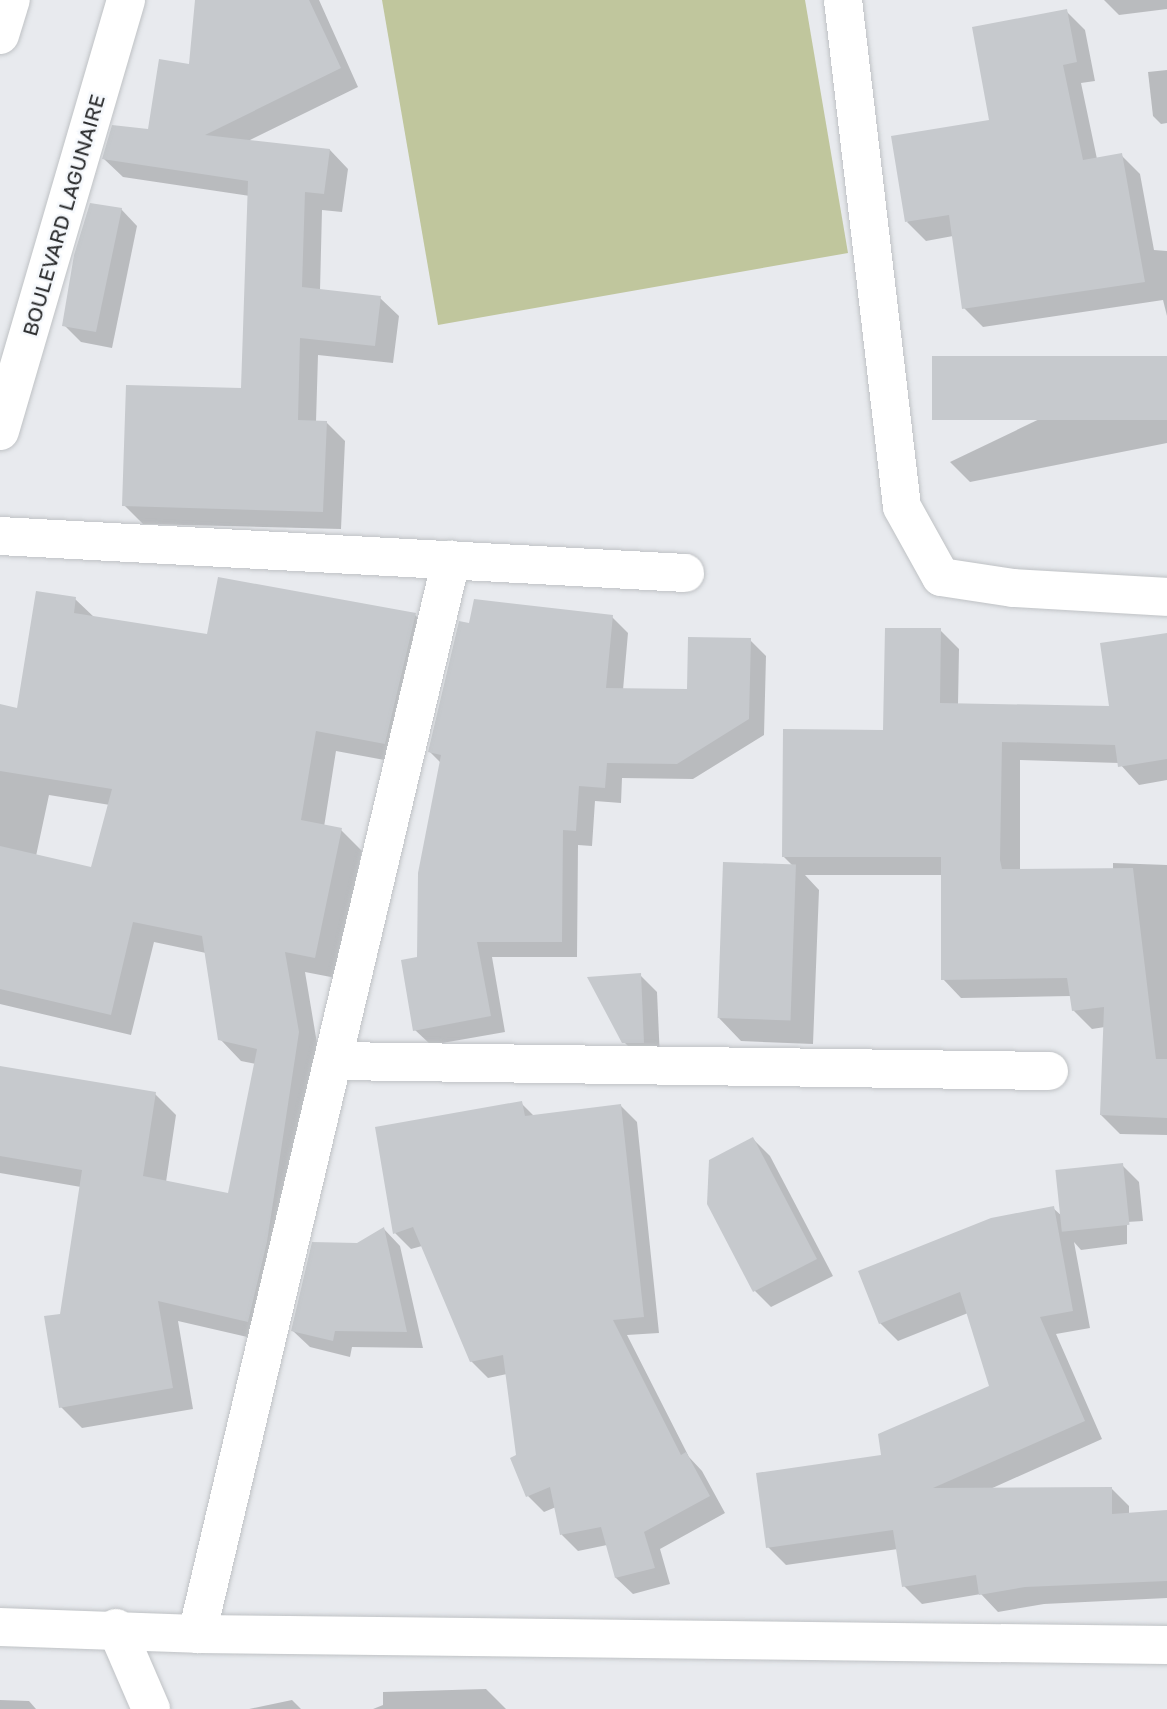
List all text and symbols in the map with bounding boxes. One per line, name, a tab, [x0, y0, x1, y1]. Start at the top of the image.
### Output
street label: BOULEVARD LAGUNAIRE	[16, 91, 110, 339]

